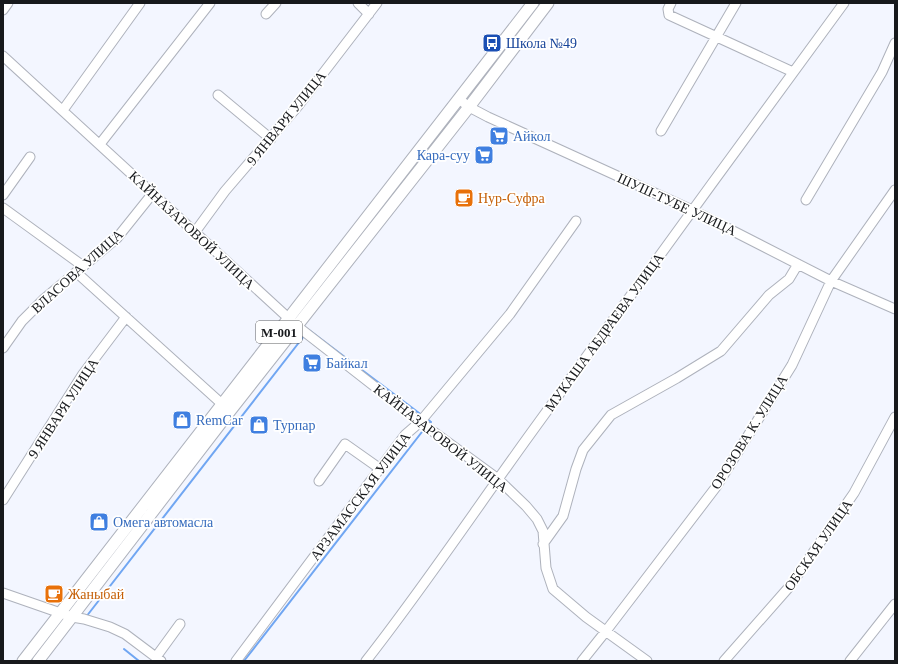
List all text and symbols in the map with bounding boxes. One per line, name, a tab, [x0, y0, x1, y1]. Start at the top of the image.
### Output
bus stop icon: Школа №49	[481, 32, 503, 54]
place label: Школа №49	[506, 36, 577, 51]
street label: 9 ЯНВАРЯ УЛИЦА	[244, 68, 329, 168]
supermarket icon: Айкол	[488, 125, 510, 147]
place label: Айкол	[513, 129, 551, 144]
supermarket icon: Кара-суу	[473, 144, 495, 166]
place label: Кара-суу	[417, 148, 470, 163]
street label: КАЙНАЗАРОВОЙ УЛИЦА	[126, 168, 259, 293]
street label: ШУШ-ТУБЕ УЛИЦА	[615, 170, 739, 239]
cafe icon: Нур-Суфра	[453, 187, 475, 209]
place label: Нур-Суфра	[478, 191, 545, 206]
street label: ВЛАСОВА УЛИЦА	[29, 226, 127, 316]
street label: МУКАША АБДРАЕВА УЛИЦА	[542, 250, 667, 414]
road number: M-001	[256, 321, 302, 343]
supermarket icon: Байкал	[301, 352, 323, 374]
street label: 9 ЯНВАРЯ УЛИЦА	[25, 355, 102, 461]
place label: Байкал	[326, 356, 368, 371]
street label: ОРОЗОВА К. УЛИЦА	[708, 372, 791, 492]
street label: КАЙНАЗАРОВОЙ УЛИЦА	[371, 381, 512, 496]
shop icon: RemCar	[171, 409, 193, 431]
place label: RemCar	[196, 413, 243, 428]
shop icon: Турпар	[248, 414, 270, 436]
place label: Турпар	[273, 418, 316, 433]
street label: АРЗАМАССКАЯ УЛИЦА	[307, 429, 414, 563]
street label: ОБСКАЯ УЛИЦА	[781, 496, 856, 594]
shop icon: Омега автомасла	[88, 511, 110, 533]
place label: Омега автомасла	[113, 515, 214, 530]
cafe icon: Жаныбай	[43, 583, 65, 605]
place label: Жаныбай	[68, 587, 125, 602]

